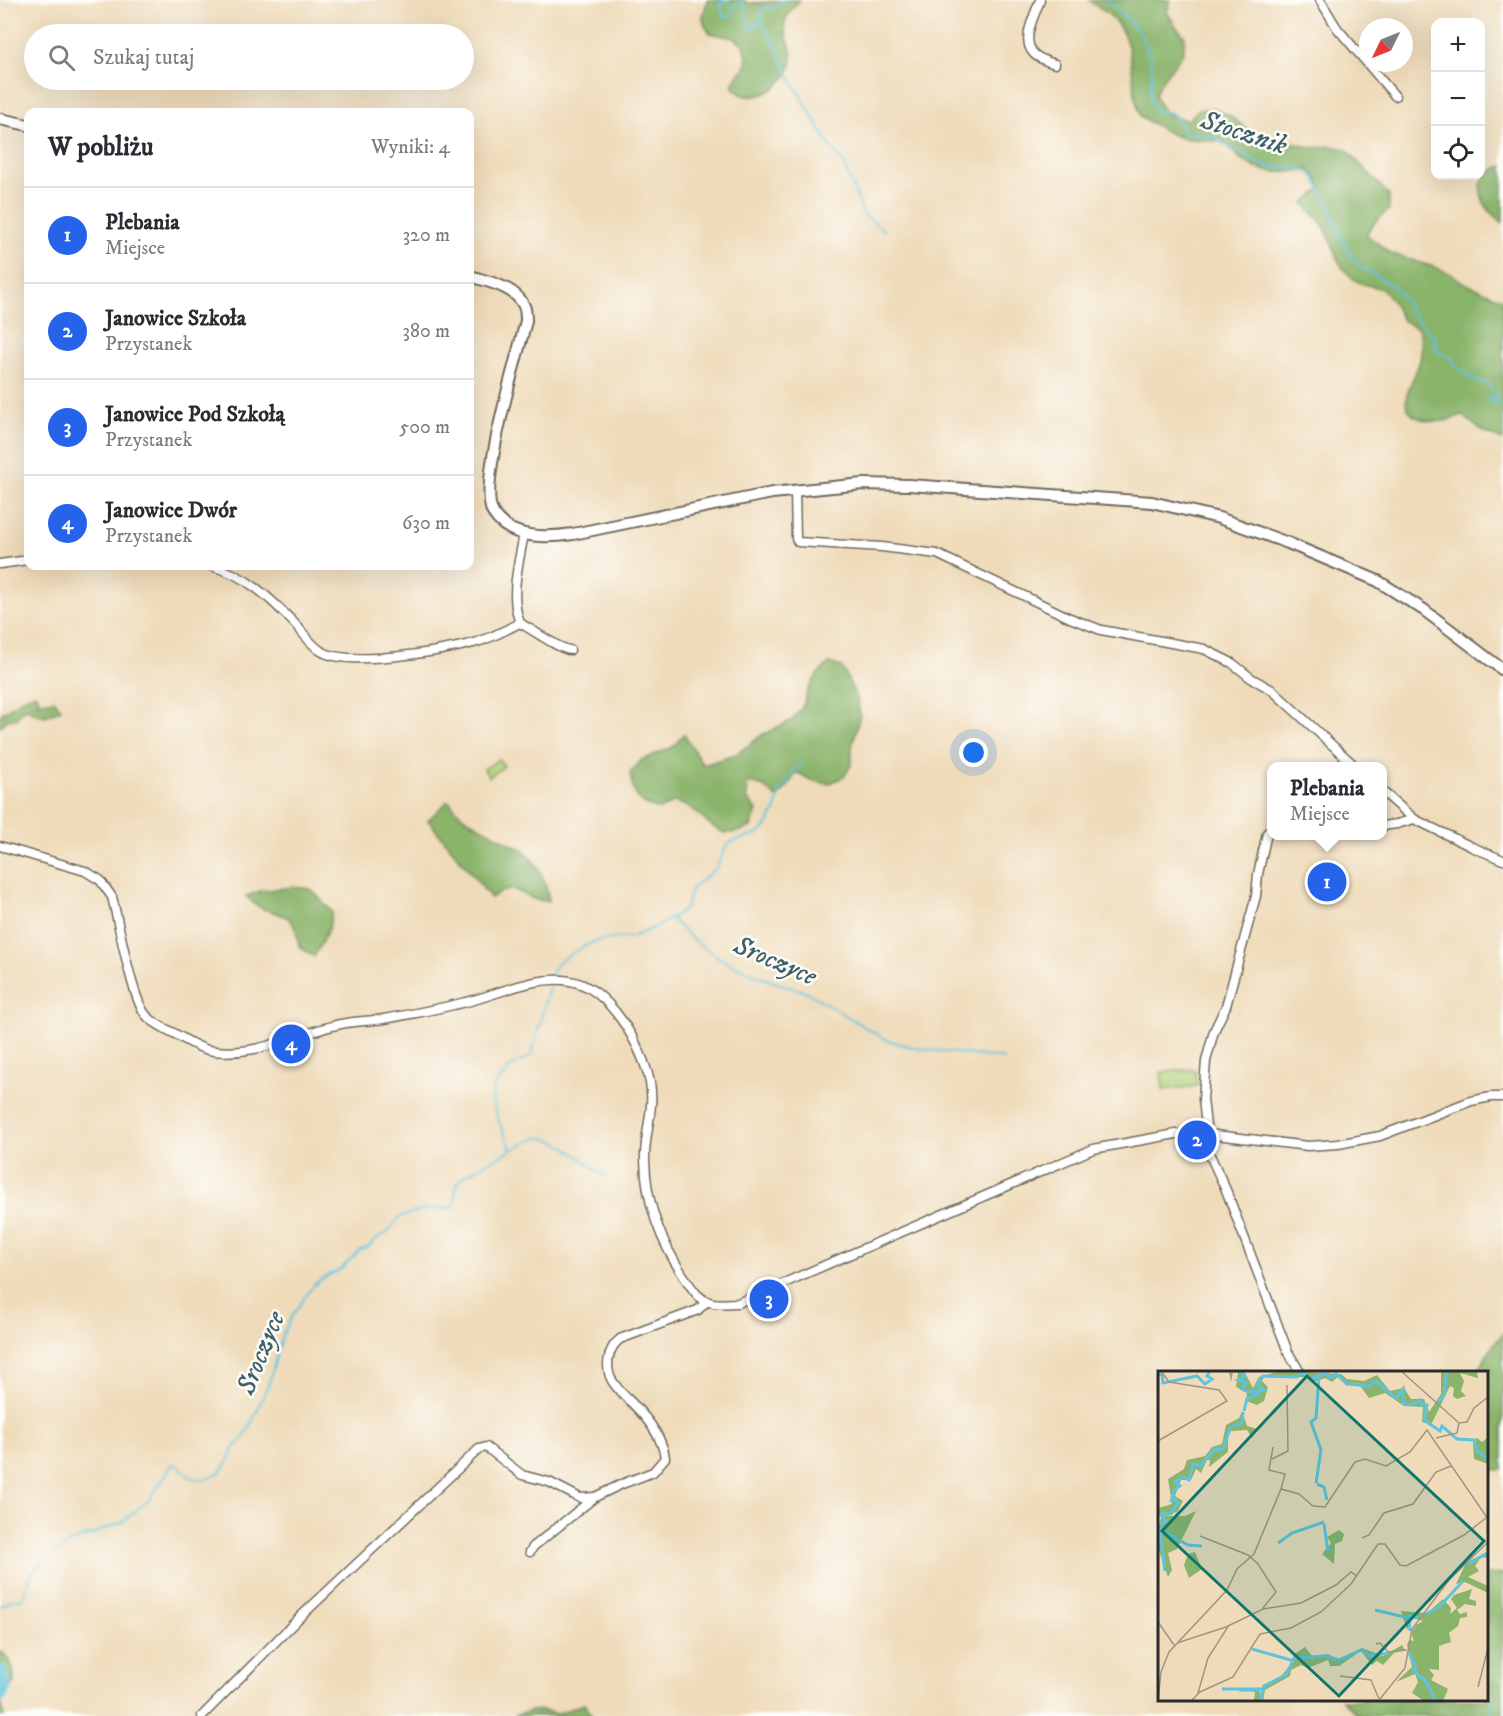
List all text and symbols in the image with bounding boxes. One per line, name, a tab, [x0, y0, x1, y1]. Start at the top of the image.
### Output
north arrow	[1359, 18, 1413, 72]
map controls	[1431, 18, 1485, 180]
button: +	[1431, 18, 1485, 72]
search box	[24, 24, 474, 90]
icon: search	[45, 41, 78, 74]
text: Szukaj tutaj	[93, 44, 194, 71]
button: −	[1431, 72, 1485, 126]
water label: Stocznik	[1196, 103, 1292, 163]
button: locate	[1431, 126, 1485, 180]
text: W pobliżu	[48, 131, 153, 164]
text: Wyniki: 4	[371, 135, 450, 160]
text: Plebania	[105, 209, 179, 236]
text: 1	[64, 223, 71, 248]
text: 320 m	[403, 223, 450, 248]
text: Miejsce	[105, 236, 165, 261]
text: Janowice Szkoła	[105, 305, 246, 332]
text: 2	[63, 319, 72, 344]
text: 380 m	[402, 319, 450, 344]
text: Przystanek	[105, 332, 192, 357]
text: Janowice Pod Szkołą	[105, 401, 285, 428]
text: 3	[64, 415, 71, 440]
text: 500 m	[399, 415, 450, 440]
text: Przystanek	[105, 428, 192, 453]
text: Janowice Dwór	[105, 497, 237, 524]
text: 4	[62, 511, 73, 536]
text: 630 m	[402, 511, 450, 536]
text: Przystanek	[105, 524, 192, 549]
your location	[959, 738, 988, 767]
popup	[1267, 762, 1387, 840]
text: Plebania	[1290, 775, 1364, 802]
text: Miejsce	[1290, 802, 1350, 827]
pin: 1	[1308, 860, 1346, 904]
water label: Sroczyce	[727, 928, 822, 994]
pin: 4	[272, 1022, 310, 1066]
pin: 2	[1178, 1118, 1216, 1162]
pin: 3	[750, 1276, 788, 1322]
water label: Sroczyce	[229, 1306, 293, 1401]
inset map	[1158, 1371, 1488, 1701]

